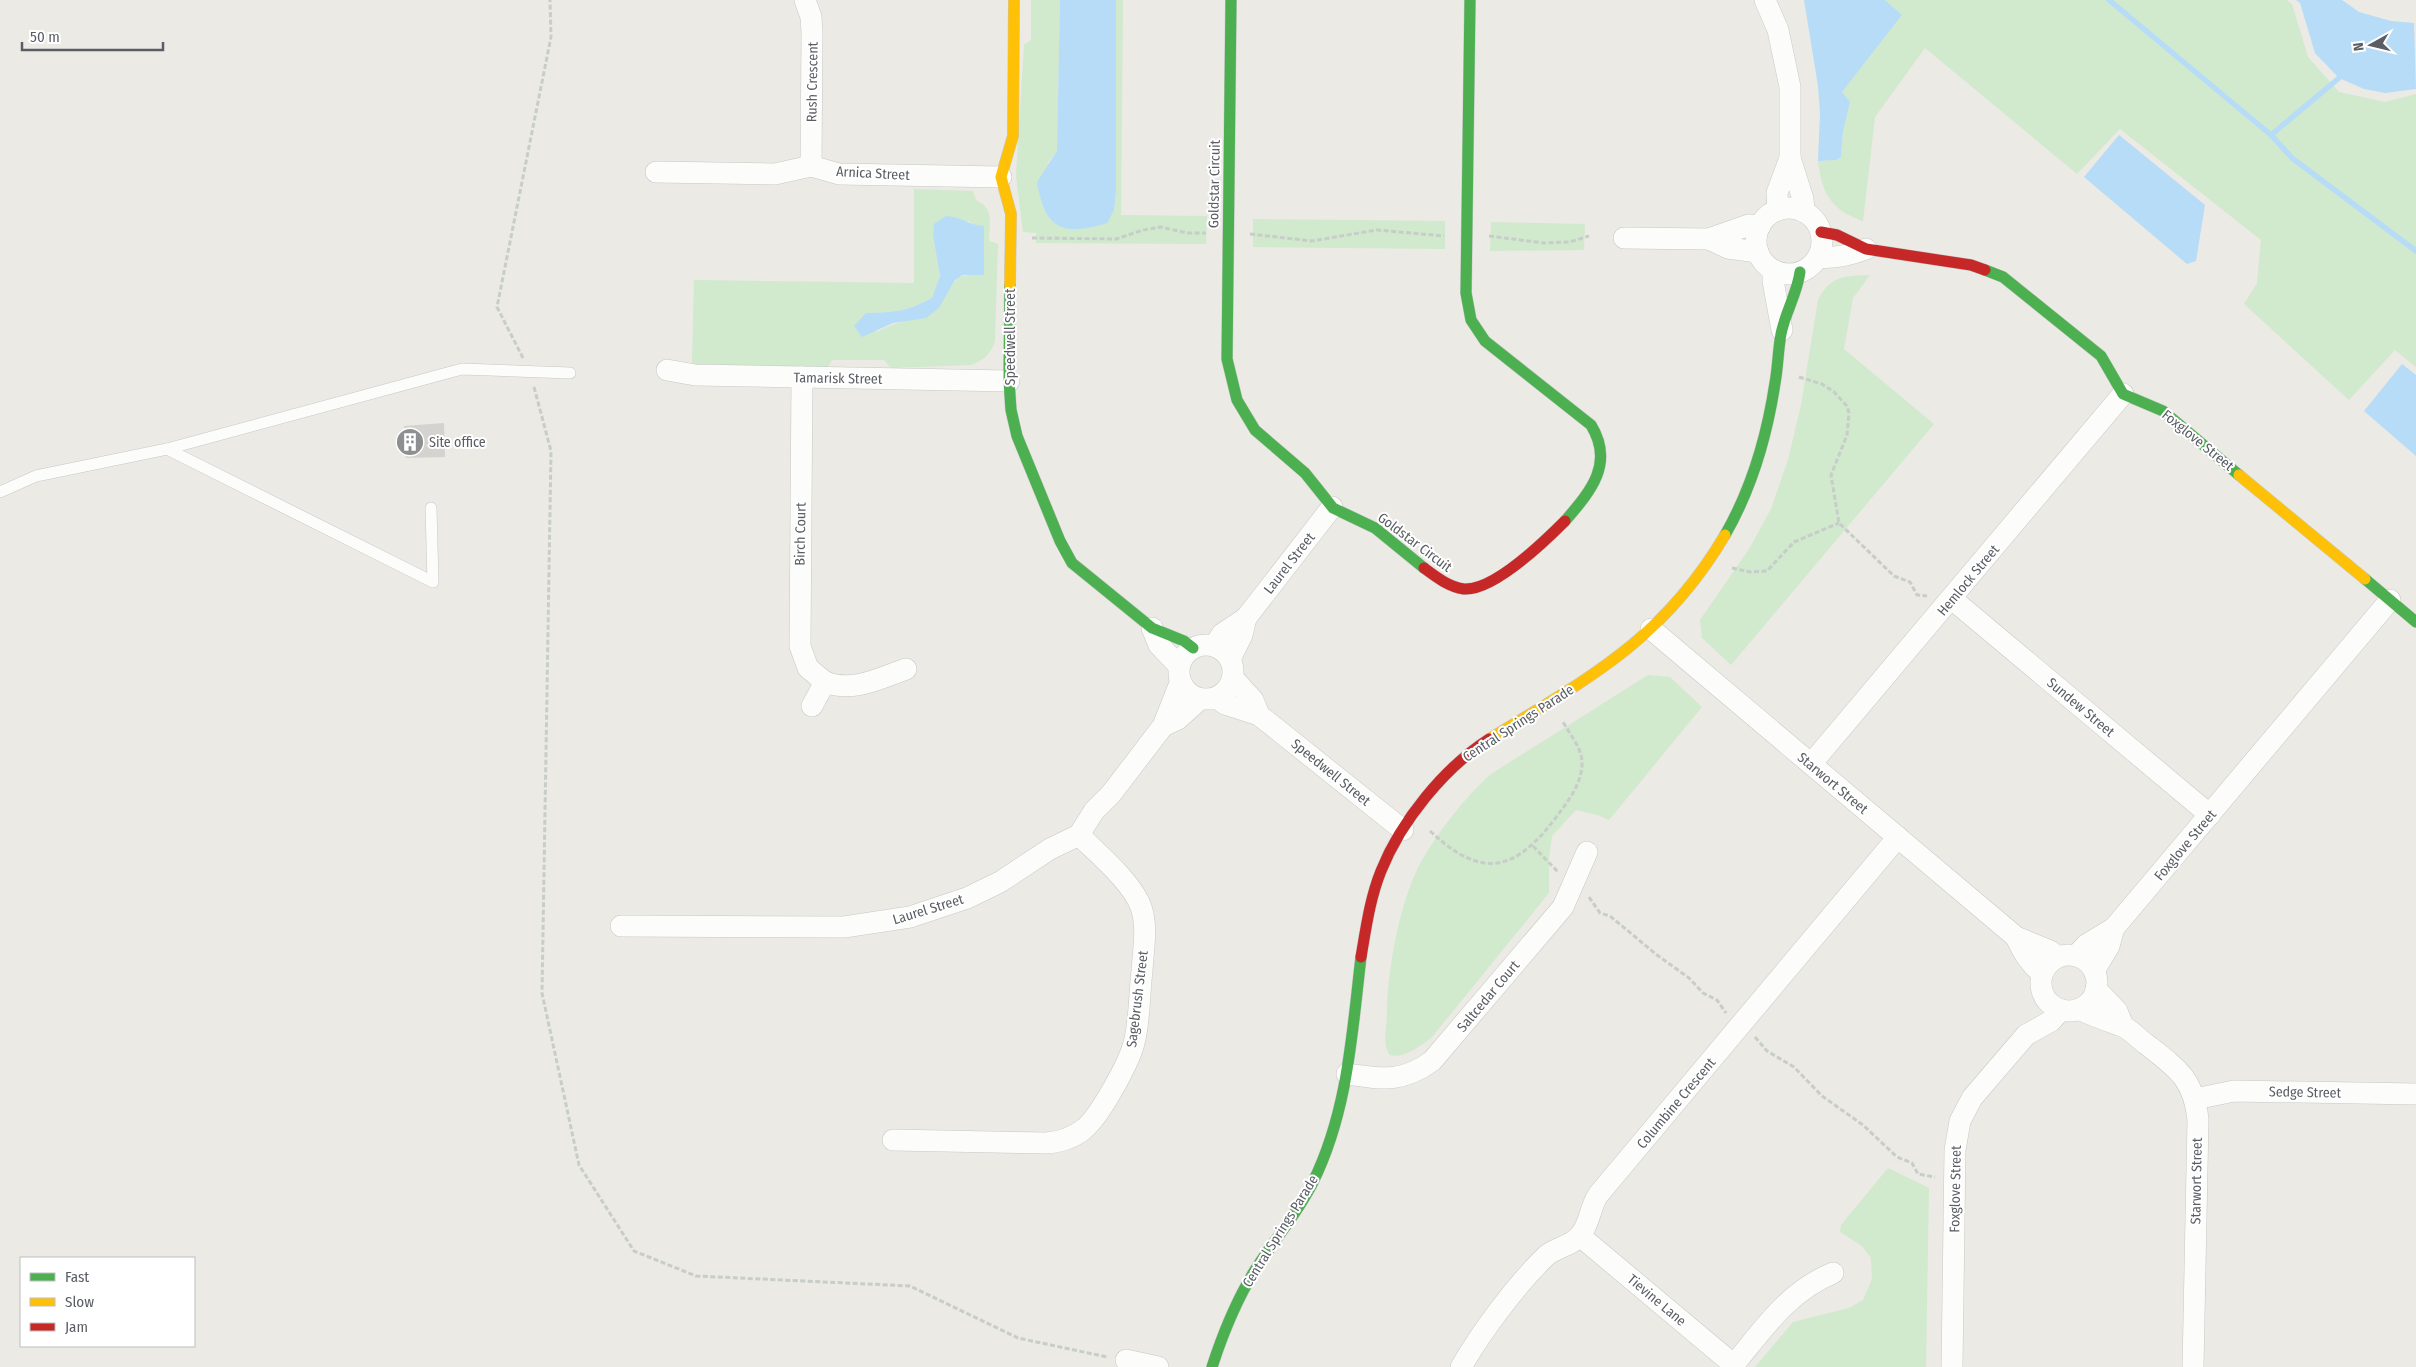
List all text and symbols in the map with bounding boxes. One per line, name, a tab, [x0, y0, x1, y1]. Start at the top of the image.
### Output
scale bar	[22, 20, 164, 52]
north arrow	[2346, 20, 2396, 70]
text: 50 m	[30, 28, 60, 46]
street label: Rush Crescent	[803, 41, 822, 122]
text: N	[2350, 41, 2368, 52]
street label: Goldstar Circuit	[1205, 139, 1224, 228]
street label: Arnica Street	[836, 163, 911, 184]
street label: Speedwell Street	[1002, 288, 1019, 385]
street label: Tamarisk Street	[793, 369, 883, 388]
street label: Foxglove Street	[2158, 406, 2237, 475]
building icon: Site office	[395, 427, 425, 457]
place label: Site office	[429, 434, 486, 451]
street label: Birch Court	[791, 502, 810, 566]
street label: Goldstar Circuit	[1374, 509, 1455, 576]
street label: Laurel Street	[1260, 529, 1319, 597]
street label: Hemlock Street	[1934, 541, 2003, 619]
street label: Sundew Street	[2043, 674, 2118, 741]
street label: Central Springs Parade	[1460, 681, 1577, 766]
street label: Speedwell Street	[1288, 735, 1374, 810]
street label: Starwort Street	[1794, 749, 1872, 818]
street label: Foxglove Street	[2151, 806, 2220, 884]
street label: Laurel Street	[891, 891, 966, 928]
street label: Sagebrush Street	[1123, 949, 1152, 1049]
street label: Saltcedar Court	[1454, 957, 1523, 1035]
street label: Columbine Crescent	[1633, 1054, 1720, 1152]
street label: Sedge Street	[2269, 1083, 2342, 1102]
street label: Starwort Street	[2187, 1137, 2206, 1225]
street label: Foxglove Street	[1946, 1145, 1965, 1233]
street label: Central Springs Parade	[1239, 1172, 1322, 1290]
legend	[20, 1257, 195, 1347]
text: Fast	[65, 1268, 89, 1286]
street label: Tievine Lane	[1624, 1271, 1690, 1330]
text: Slow	[65, 1293, 94, 1311]
text: Jam	[65, 1318, 88, 1336]

